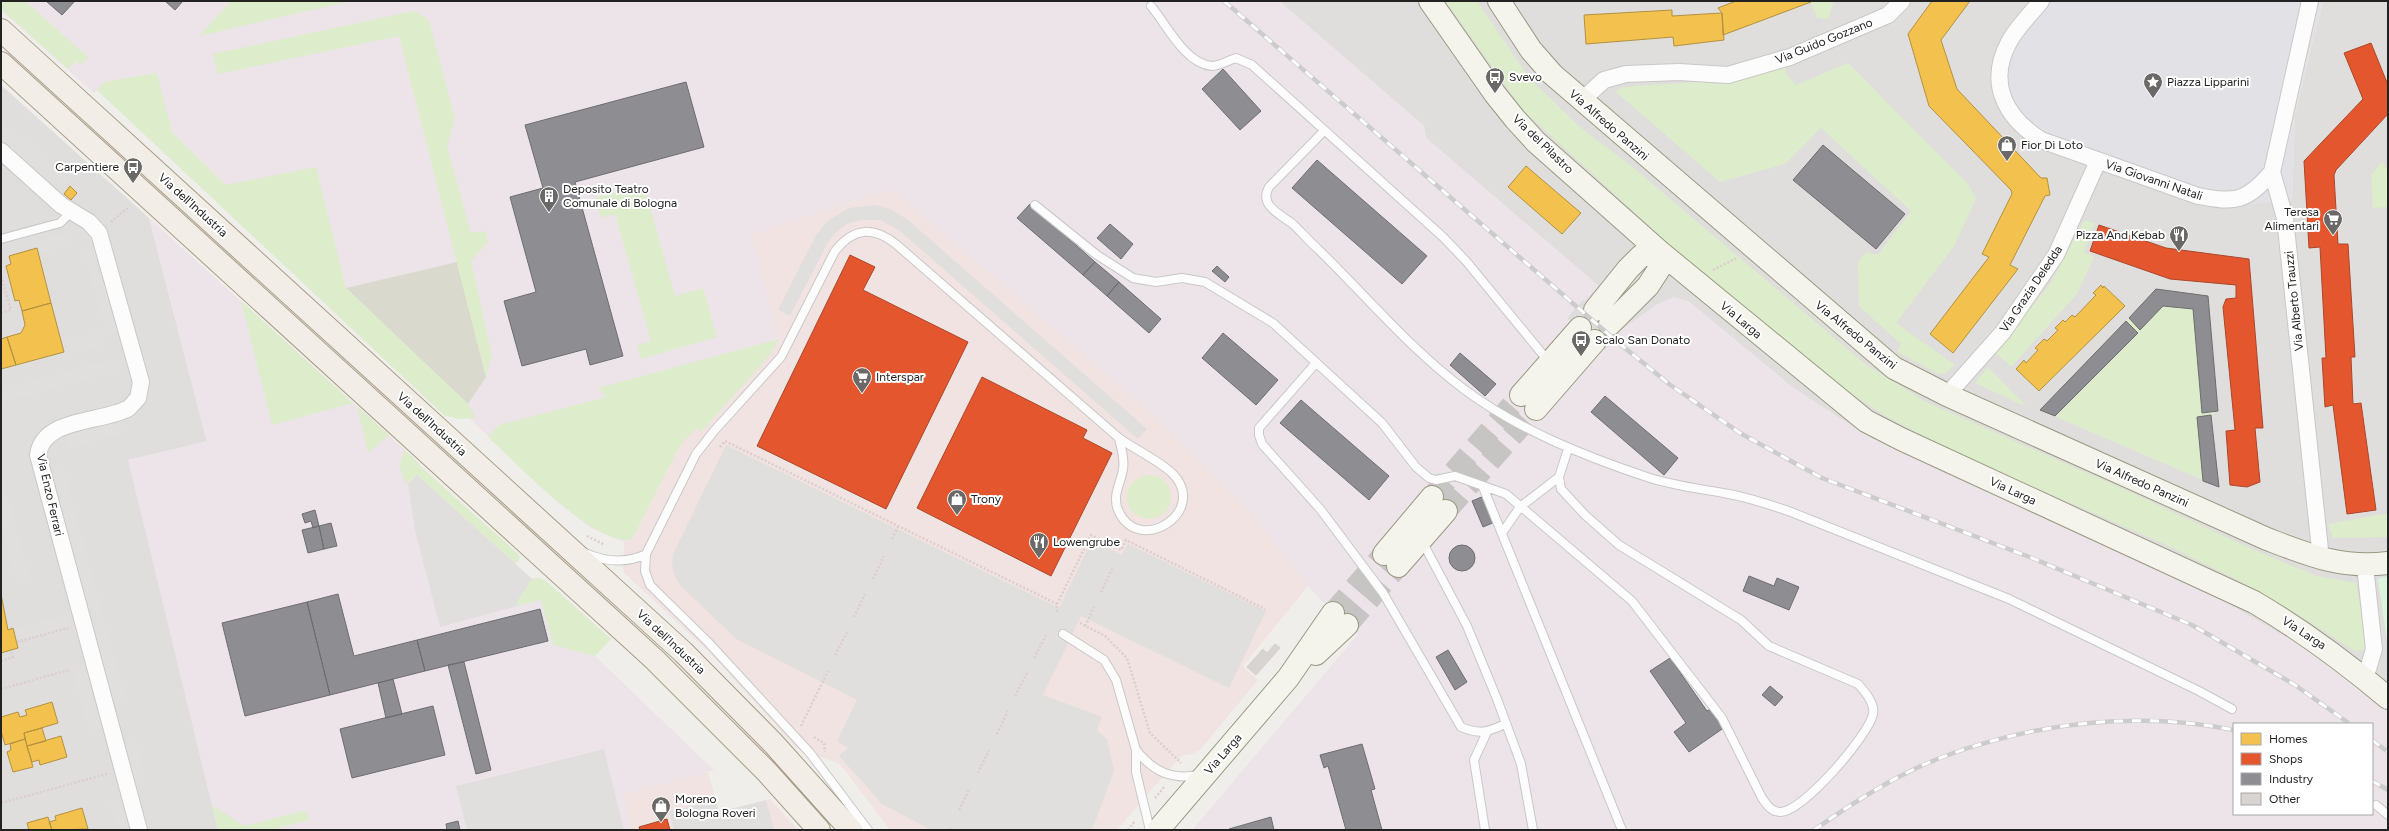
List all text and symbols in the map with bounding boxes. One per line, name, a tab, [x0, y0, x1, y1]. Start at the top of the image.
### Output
street label: Via Guido Gozzano	[1773, 15, 1875, 67]
bus stop icon: Svevo	[1484, 66, 1506, 94]
place label: Svevo	[1509, 70, 1542, 84]
place icon: Piazza Lipparini	[2142, 71, 2164, 99]
place label: Piazza Lipparini	[2167, 75, 2249, 89]
street label: Via Alfredo Panzini	[1566, 87, 1652, 163]
street label: Via del Pilastro	[1510, 112, 1576, 177]
shop icon: Fior Di Loto	[1996, 134, 2018, 162]
place label: Fior Di Loto	[2021, 138, 2083, 152]
bus stop icon: Carpentiere	[122, 156, 144, 184]
street label: Via Giovanni Natali	[2104, 157, 2204, 203]
place label: Carpentiere	[55, 160, 119, 174]
street label: Via dell'Industria	[156, 170, 230, 240]
place label: Deposito Teatro Comunale di Bologna	[563, 182, 677, 210]
building icon: Deposito Teatro Comunale di Bologna	[538, 185, 560, 213]
place label: Teresa Alimentari	[2265, 205, 2319, 233]
supermarket icon: Teresa Alimentari	[2322, 208, 2344, 236]
restaurant icon: Pizza And Kebab	[2168, 224, 2190, 252]
place label: Pizza And Kebab	[2076, 228, 2165, 242]
street label: Via Grazia Deledda	[1997, 243, 2065, 335]
street label: Via Alberto Trauzzi	[2282, 250, 2306, 352]
street label: Via Alfredo Panzini	[1812, 298, 1900, 372]
street label: Via Larga	[1717, 299, 1765, 341]
bus stop icon: Scalo San Donato	[1570, 329, 1592, 357]
place label: Scalo San Donato	[1595, 333, 1690, 347]
supermarket icon: Interspar	[851, 366, 873, 394]
place label: Interspar	[876, 370, 924, 384]
street label: Via dell'Industria	[395, 389, 469, 459]
street label: Via Enzo Ferrari	[34, 453, 66, 537]
street label: Via Alfredo Panzini	[2093, 456, 2191, 510]
street label: Via Larga	[1987, 474, 2039, 508]
shop icon: Trony	[946, 488, 968, 516]
place label: Trony	[971, 492, 1002, 506]
restaurant icon: Lowengrube	[1028, 531, 1050, 559]
place label: Lowengrube	[1053, 535, 1120, 549]
street label: Via dell'Industria	[634, 607, 708, 677]
street label: Via Larga	[2279, 614, 2329, 652]
legend	[2233, 723, 2373, 815]
street label: Via Larga	[1201, 731, 1245, 777]
text: Homes	[2269, 732, 2308, 746]
text: Shops	[2269, 752, 2303, 766]
text: Industry	[2269, 772, 2314, 786]
place label: Moreno Bologna Roveri	[675, 792, 756, 820]
text: Other	[2269, 792, 2300, 806]
shop icon: Moreno Bologna Roveri	[650, 795, 672, 823]

